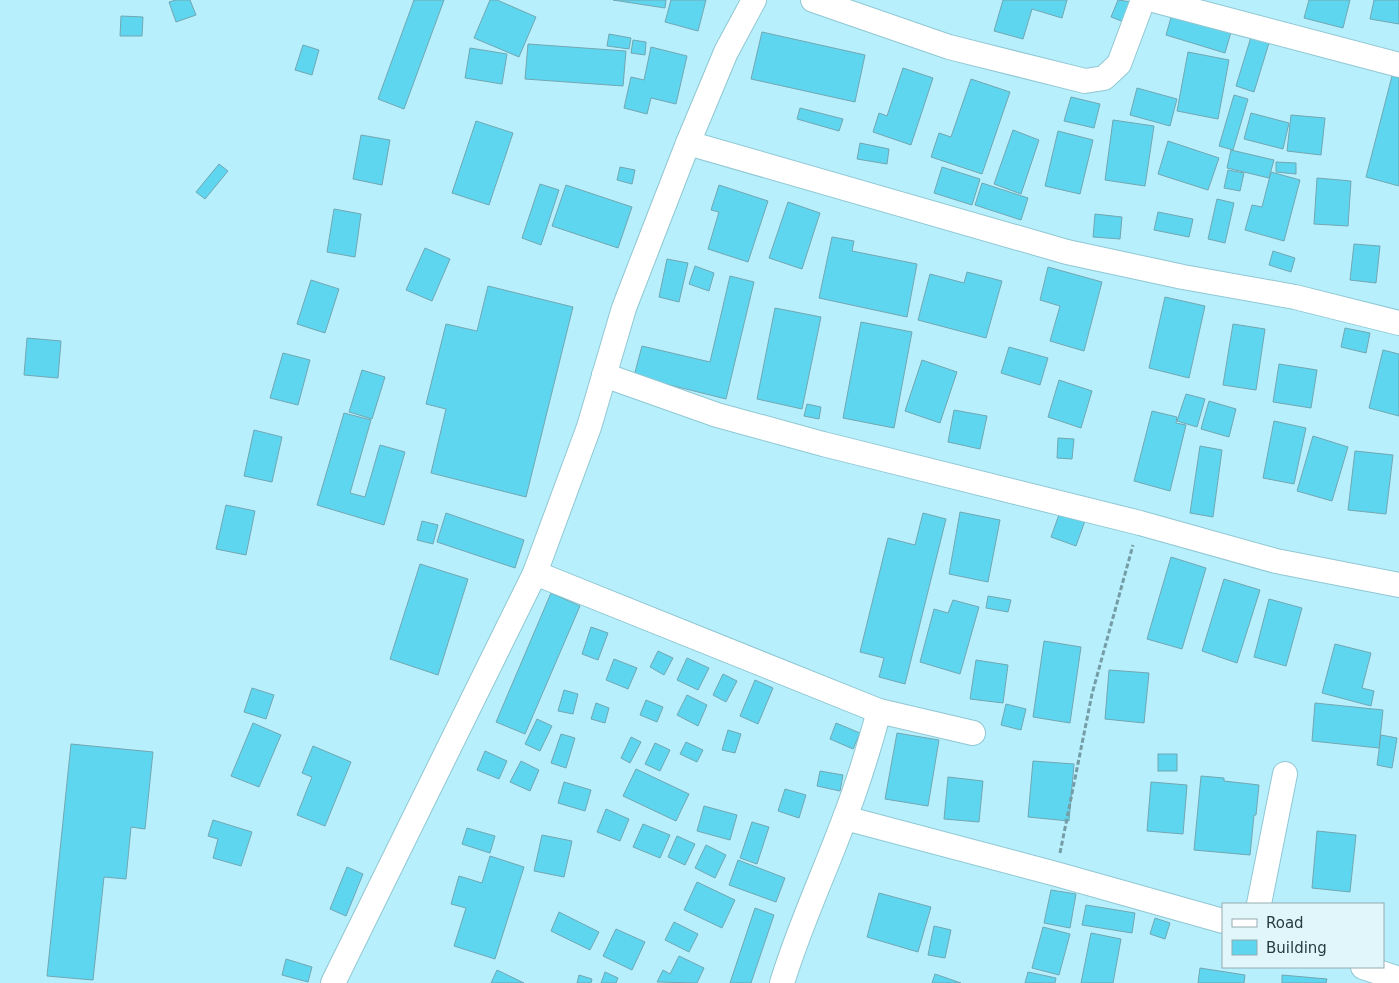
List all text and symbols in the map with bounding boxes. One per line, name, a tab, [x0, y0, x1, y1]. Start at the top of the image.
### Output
legend	[1222, 903, 1384, 968]
text: Road	[1266, 914, 1304, 932]
text: Building	[1266, 939, 1327, 957]

